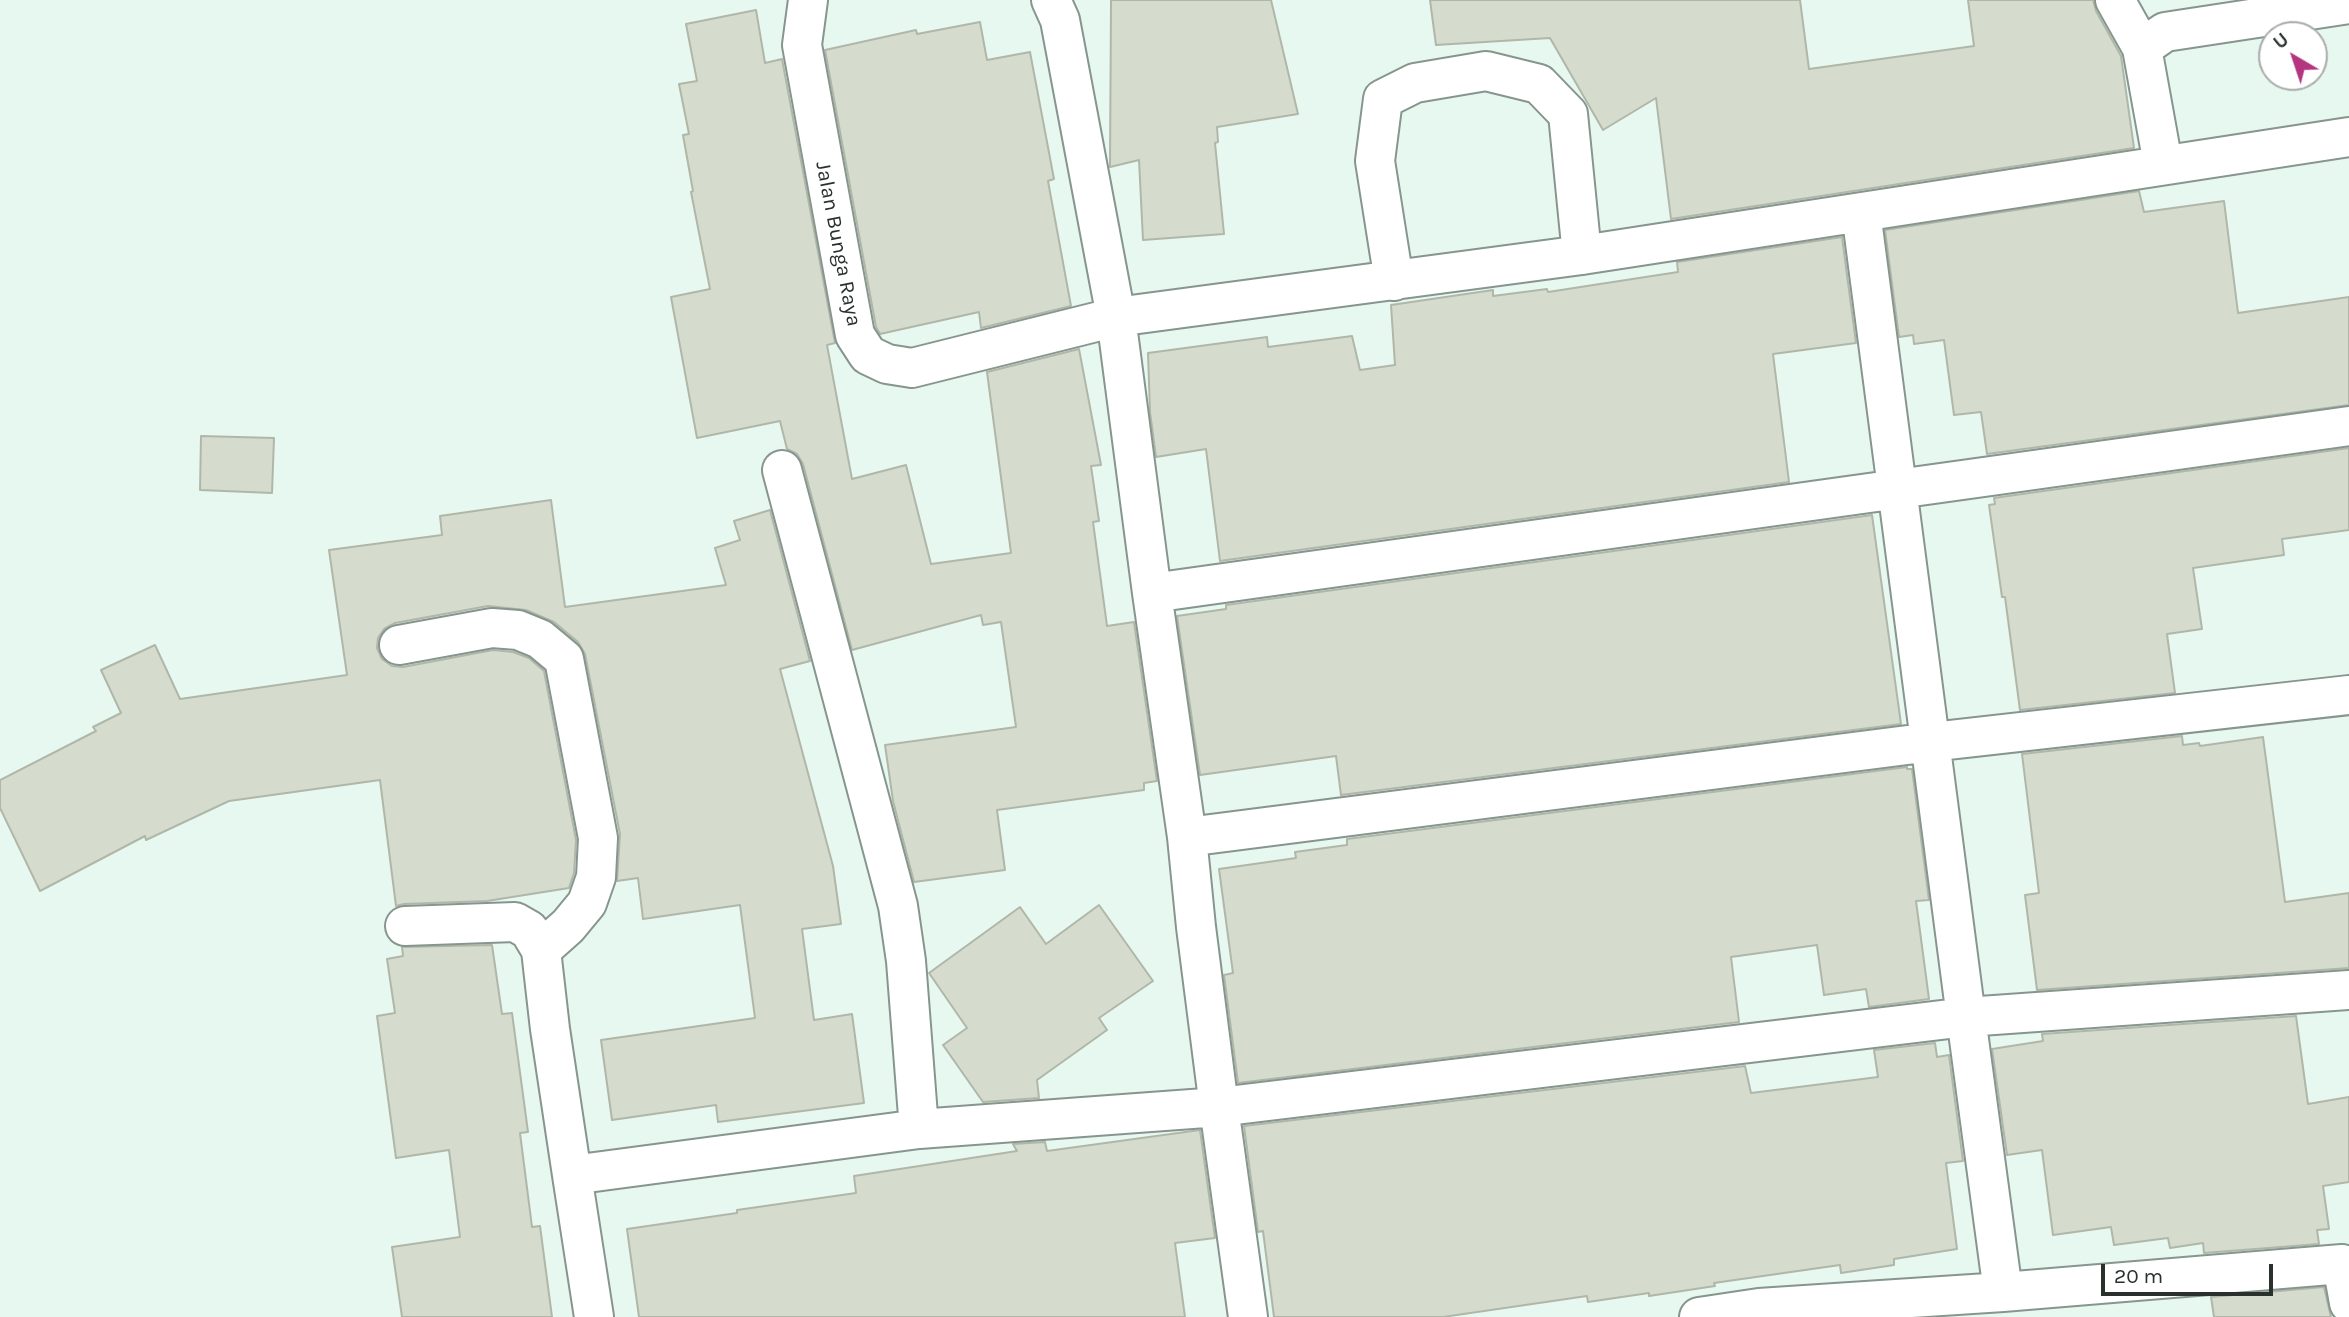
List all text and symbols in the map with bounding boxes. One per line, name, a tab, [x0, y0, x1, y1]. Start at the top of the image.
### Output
north arrow	[2258, 21, 2328, 91]
text: U	[2269, 29, 2293, 54]
street label: Jalan Bunga Raya	[810, 159, 866, 329]
scale bar	[2104, 1250, 2276, 1294]
text: 20 m	[2114, 1264, 2163, 1288]

